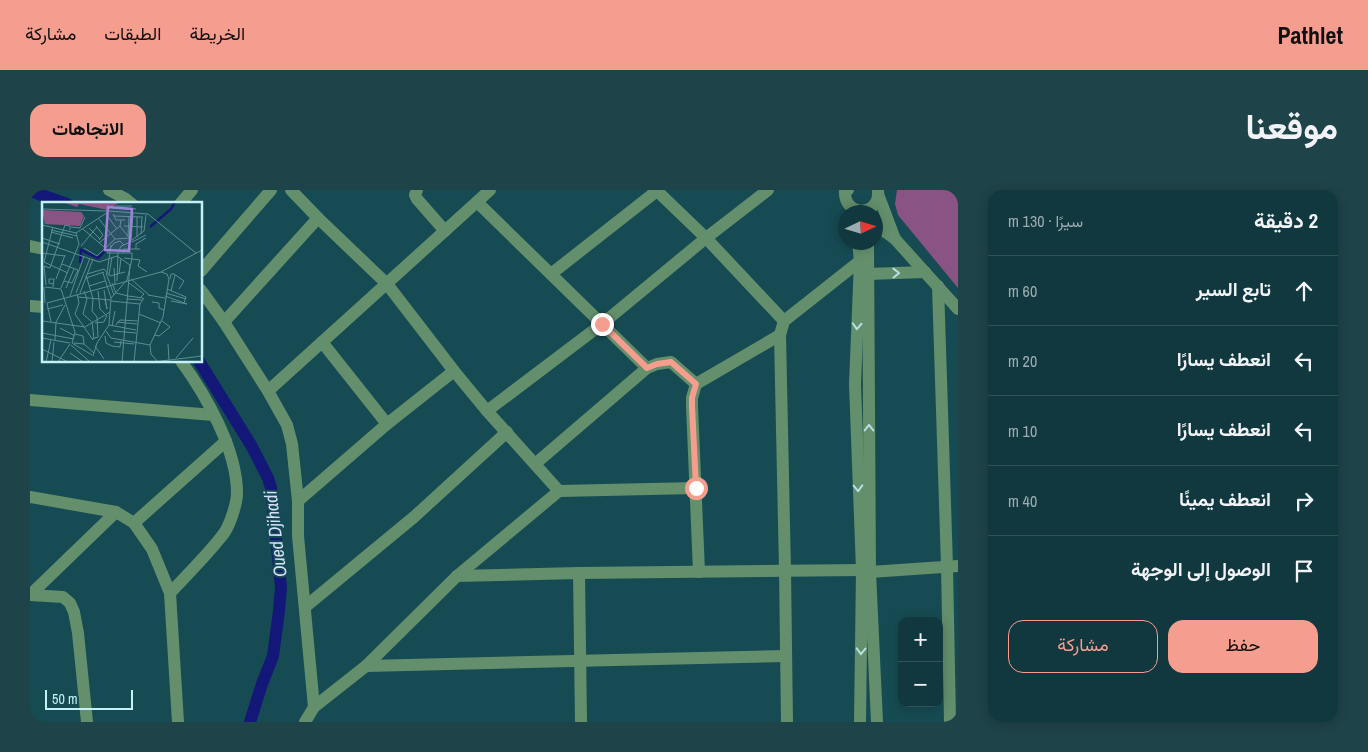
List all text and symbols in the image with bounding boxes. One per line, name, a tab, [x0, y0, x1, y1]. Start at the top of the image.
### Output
text: Pathlet	[1277, 19, 1343, 51]
text: مشاركة	[25, 21, 76, 46]
text: الطبقات	[104, 21, 161, 46]
text: الخريطة	[189, 21, 245, 46]
text: موقعنا	[1245, 103, 1338, 150]
button: الاتجاهات	[30, 104, 146, 157]
inset map	[42, 202, 202, 362]
north arrow	[838, 205, 883, 250]
text: 2 دقيقة	[1254, 206, 1318, 235]
text: سيرًا · 130 m	[1008, 210, 1083, 232]
one-way arrow	[893, 268, 901, 278]
text: تابع السير	[1196, 276, 1271, 302]
icon: ahead	[1290, 277, 1318, 305]
text: 60 m	[1008, 280, 1037, 302]
route end	[591, 313, 614, 336]
one-way arrow	[852, 322, 863, 330]
text: انعطف يسارًا	[1177, 346, 1271, 372]
icon: left	[1290, 347, 1318, 375]
text: 20 m	[1008, 350, 1037, 372]
text: انعطف يسارًا	[1177, 416, 1271, 442]
icon: left	[1290, 417, 1318, 445]
text: 10 m	[1008, 420, 1037, 442]
one-way arrow	[864, 424, 874, 432]
route start	[685, 477, 708, 500]
one-way arrow	[853, 485, 864, 493]
text: انعطف يمينًا	[1179, 486, 1271, 512]
icon: right	[1290, 487, 1318, 515]
water label: Oued Djihadi	[257, 489, 293, 579]
text: 40 m	[1008, 490, 1037, 512]
text: الوصول إلى الوجهة	[1131, 556, 1271, 582]
icon: arrive	[1290, 557, 1318, 585]
map controls	[898, 617, 943, 707]
button: +	[898, 617, 943, 662]
button: مشاركة	[1008, 620, 1158, 673]
button: حفظ	[1168, 620, 1318, 673]
one-way arrow	[856, 648, 866, 655]
button: −	[898, 662, 943, 707]
scale bar	[45, 687, 132, 710]
text: 50 m	[52, 690, 78, 708]

